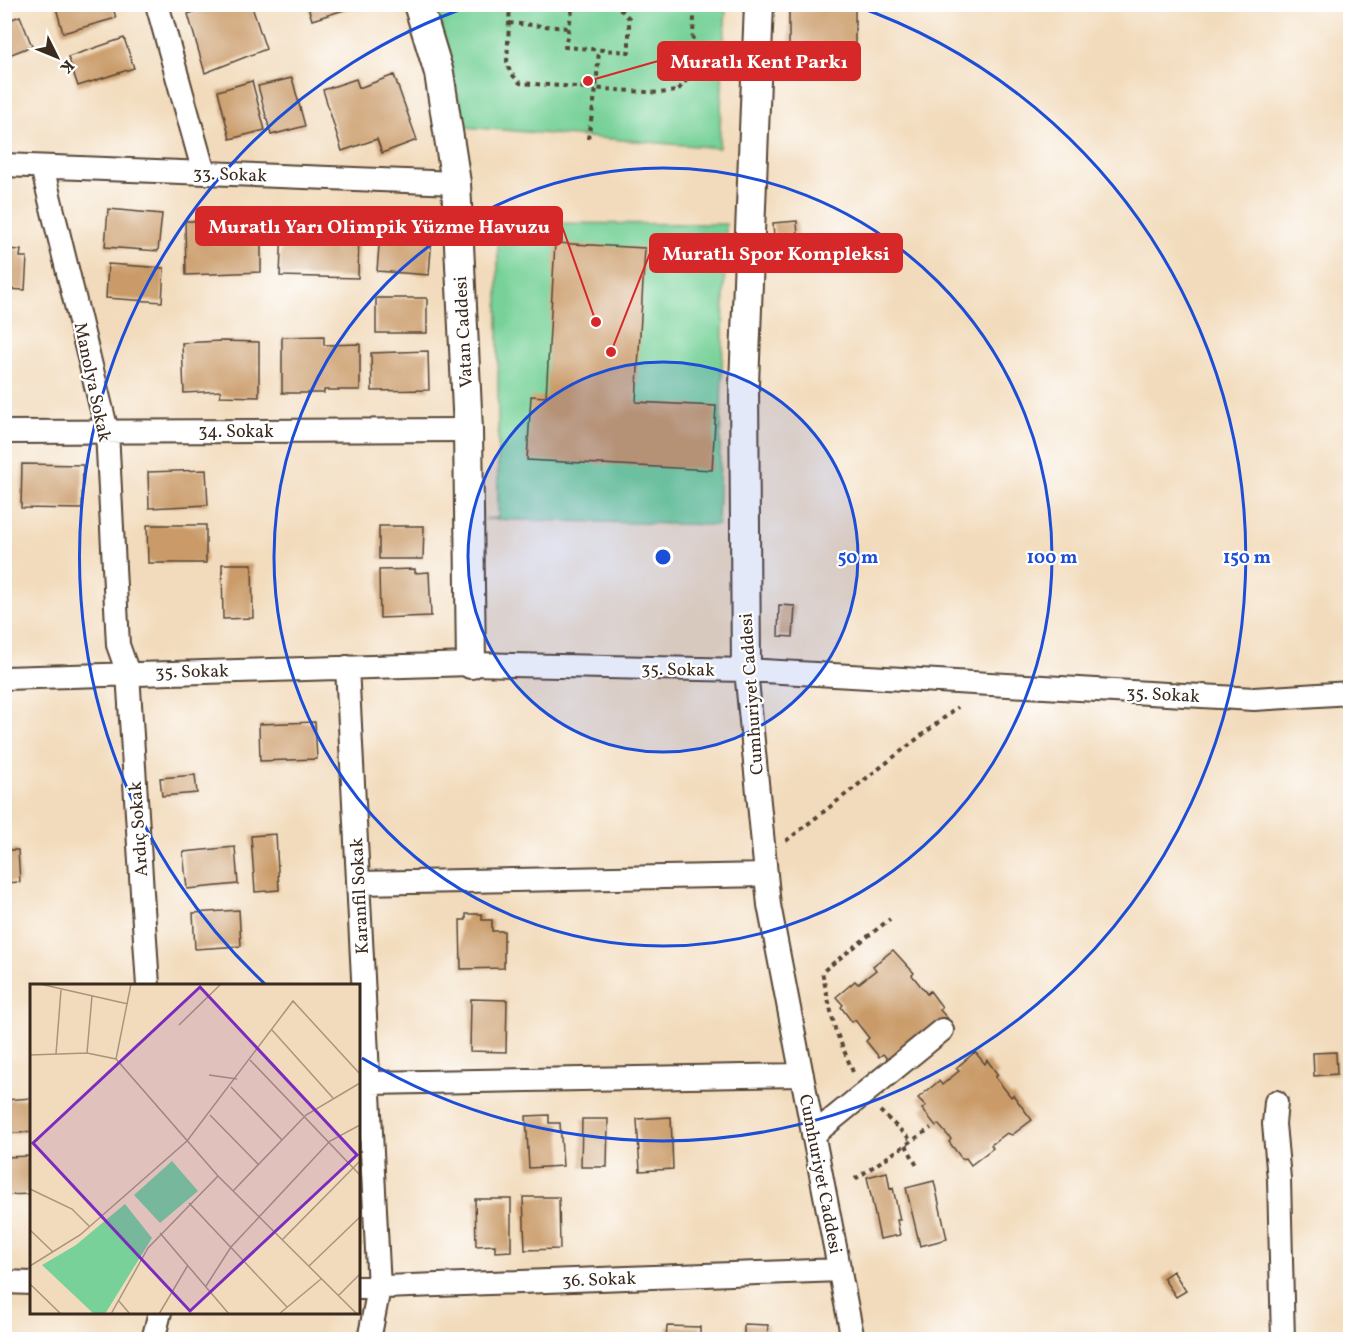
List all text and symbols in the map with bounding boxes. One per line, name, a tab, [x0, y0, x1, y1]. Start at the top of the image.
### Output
north arrow	[27, 27, 87, 87]
callout: Muratlı Kent Parkı	[658, 42, 860, 80]
text: Muratlı Kent Parkı	[670, 49, 848, 77]
text: K	[54, 54, 79, 78]
street label: 33. Sokak	[192, 162, 268, 189]
callout: Muratlı Yarı Olimpik Yüzme Havuzu	[196, 207, 562, 245]
text: Muratlı Yarı Olimpik Yüzme Havuzu	[208, 214, 550, 242]
callout: Muratlı Spor Kompleksi	[650, 234, 902, 272]
text: Muratlı Spor Kompleksi	[662, 241, 890, 269]
street label: Vatan Caddesi	[449, 275, 480, 388]
street label: Manolya Sokak	[67, 320, 116, 444]
street label: 34. Sokak	[198, 420, 274, 445]
text: 50 m	[838, 546, 878, 571]
text: 100 m	[1027, 546, 1077, 571]
text: 150 m	[1223, 546, 1271, 571]
centre of rings	[653, 547, 673, 567]
street label: Cumhuriyet Caddesi	[734, 612, 771, 776]
street label: 35. Sokak	[641, 657, 715, 684]
street label: 35. Sokak	[155, 659, 229, 686]
street label: 35. Sokak	[1125, 681, 1201, 710]
street label: Ardıç Sokak	[124, 780, 155, 877]
street label: Karanfil Sokak	[345, 837, 376, 955]
inset map	[30, 984, 360, 1314]
street label: Cumhuriyet Caddesi	[792, 1092, 847, 1256]
street label: 36. Sokak	[562, 1267, 637, 1294]

